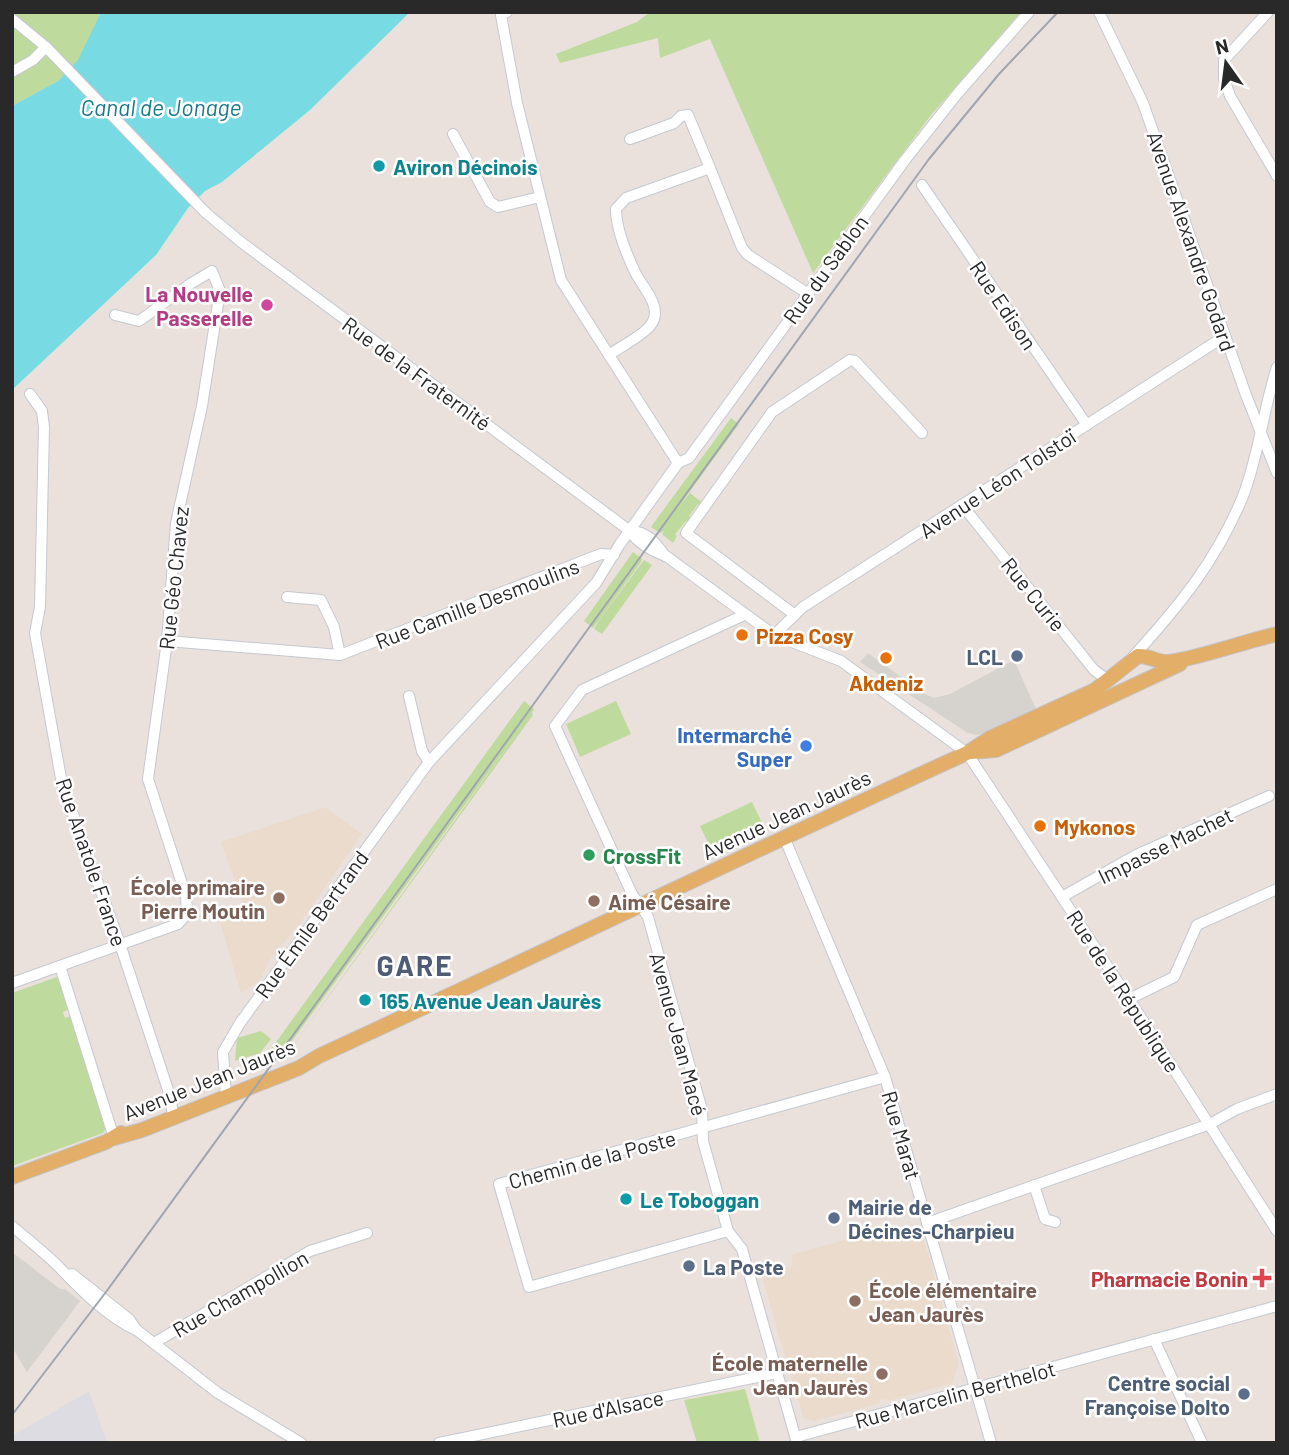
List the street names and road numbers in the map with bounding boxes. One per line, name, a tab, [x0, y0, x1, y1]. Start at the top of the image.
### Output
street label: Avenue Alexandre Godard	[1143, 128, 1241, 354]
street label: Rue du Sablon	[777, 210, 873, 328]
street label: Rue Edison	[965, 256, 1043, 354]
street label: Rue de la Fraternité	[338, 311, 496, 435]
street label: Avenue Léon Tolstoï	[914, 422, 1081, 543]
street label: Rue Géo Chavez	[153, 505, 193, 651]
street label: Rue Curie	[997, 552, 1071, 636]
street label: Rue Camille Desmoulins	[372, 553, 582, 653]
street label: Avenue Jean Jaurès	[698, 764, 874, 864]
street label: Rue Anatole France	[51, 775, 133, 949]
street label: Impasse Machet	[1093, 802, 1237, 888]
street label: Rue Émile Bertrand	[249, 845, 373, 1003]
street label: Rue de la République	[1062, 905, 1186, 1077]
street label: Avenue Jean Macé	[645, 950, 713, 1118]
street label: Avenue Jean Jaurès	[119, 1033, 299, 1125]
street label: Rue Marat	[877, 1088, 927, 1182]
street label: Chemin de la Poste	[506, 1125, 678, 1193]
street label: Rue Champollion	[168, 1244, 312, 1342]
street label: Rue Marcelin Berthelot	[852, 1355, 1058, 1433]
street label: Rue d'Alsace	[550, 1384, 666, 1432]

